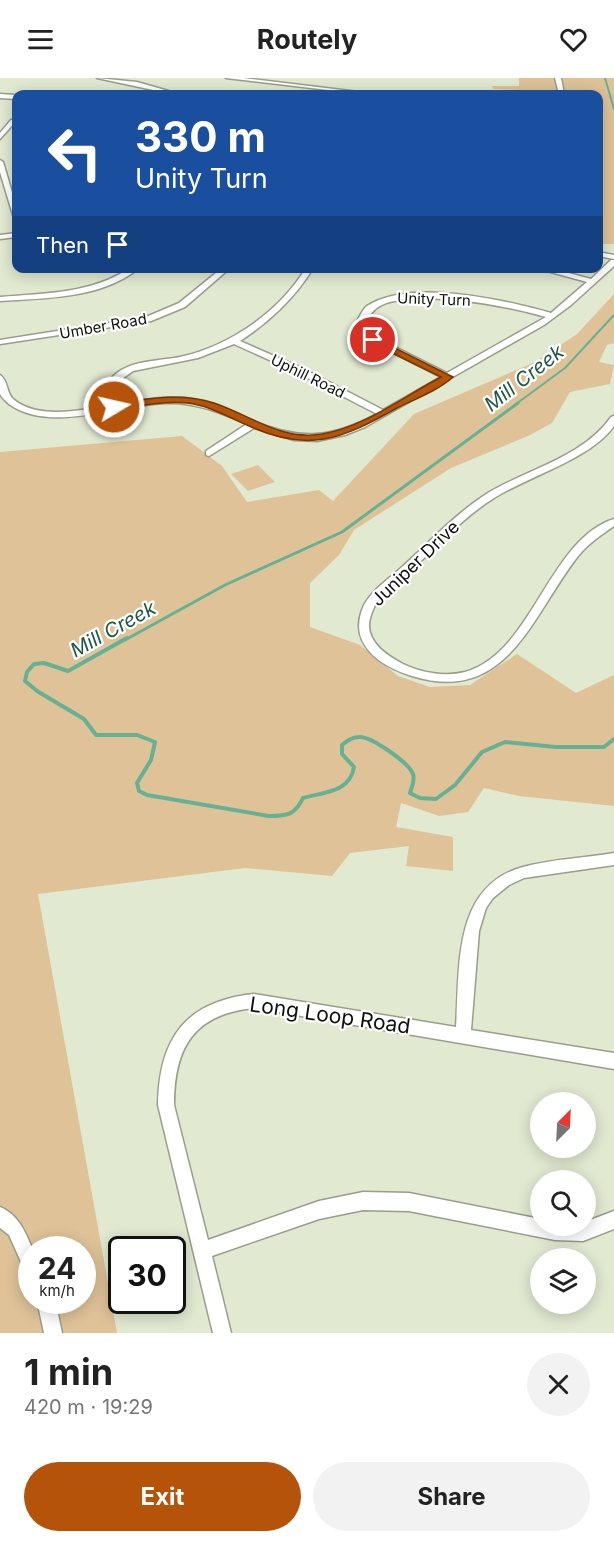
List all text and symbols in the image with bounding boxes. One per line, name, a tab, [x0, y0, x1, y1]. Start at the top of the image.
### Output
icon: menu	[24, 23, 57, 56]
text: Routely	[257, 23, 357, 56]
icon: heart	[557, 23, 590, 56]
text: 330 m	[135, 111, 266, 162]
icon: left	[36, 114, 114, 192]
text: Unity Turn	[135, 162, 268, 195]
icon: arrive	[101, 228, 134, 261]
text: Then	[36, 232, 89, 258]
street label: Unity Turn	[397, 288, 471, 310]
street label: Umber Road	[58, 309, 148, 343]
pin	[347, 314, 398, 365]
icon: arrive	[356, 323, 389, 356]
water label: Mill Creek	[480, 339, 569, 416]
street label: Uphill Road	[268, 350, 348, 402]
position arrow	[82, 375, 146, 439]
street label: Juniper Drive	[367, 516, 463, 610]
water label: Mill Creek	[66, 595, 161, 662]
street label: Long Loop Road	[248, 991, 412, 1039]
north arrow	[530, 1092, 596, 1158]
map controls	[530, 1092, 596, 1314]
button: search	[530, 1170, 596, 1236]
speed limit sign: 30	[108, 1236, 186, 1314]
button: layers	[530, 1248, 596, 1314]
text: 24	[38, 1250, 76, 1286]
text: km/h	[39, 1281, 75, 1300]
text: 1 min	[24, 1350, 113, 1394]
button: close	[527, 1353, 590, 1416]
text: 420 m · 19:29	[24, 1395, 153, 1419]
button: Exit	[24, 1462, 301, 1531]
button: Share	[313, 1462, 590, 1531]

